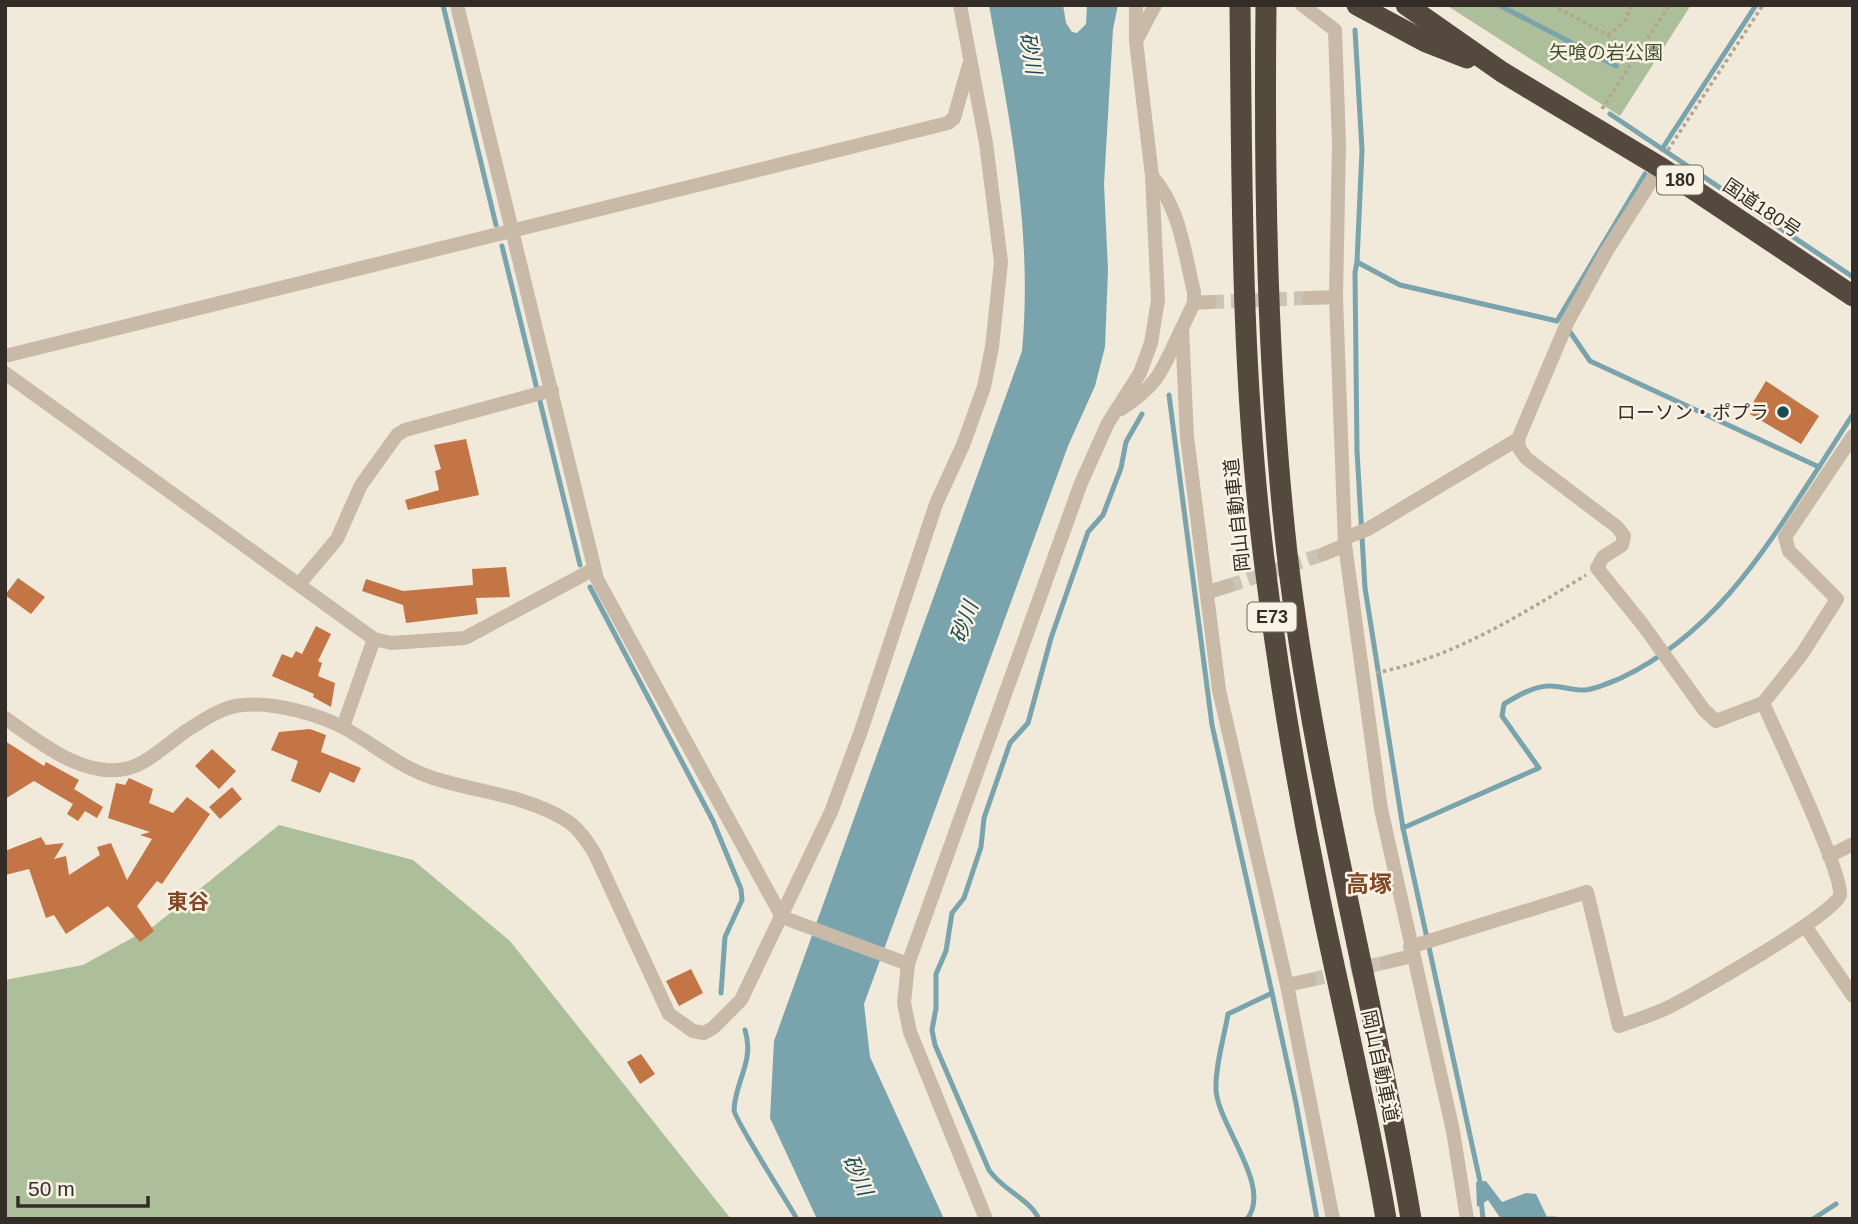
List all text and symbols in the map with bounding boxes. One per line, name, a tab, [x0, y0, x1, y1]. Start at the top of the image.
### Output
water label: 砂川	[1016, 30, 1046, 78]
park label: 矢喰の岩公園	[1549, 42, 1663, 63]
road number: 180	[1657, 166, 1703, 195]
street label: 国道180号	[1719, 174, 1805, 242]
place label: ローソン・ポプラ	[1617, 402, 1769, 423]
marker: ローソン・ポプラ	[1775, 404, 1791, 420]
street label: 岡山自動車道	[1221, 457, 1253, 573]
water label: 砂川	[946, 596, 983, 646]
road number: E73	[1248, 602, 1296, 632]
district label: 高塚	[1346, 871, 1392, 897]
district label: 東谷	[167, 890, 209, 913]
street label: 岡山自動車道	[1358, 1008, 1402, 1124]
water label: 砂川	[839, 1151, 878, 1201]
scale bar	[18, 1164, 147, 1208]
text: 50 m	[28, 1177, 75, 1200]

